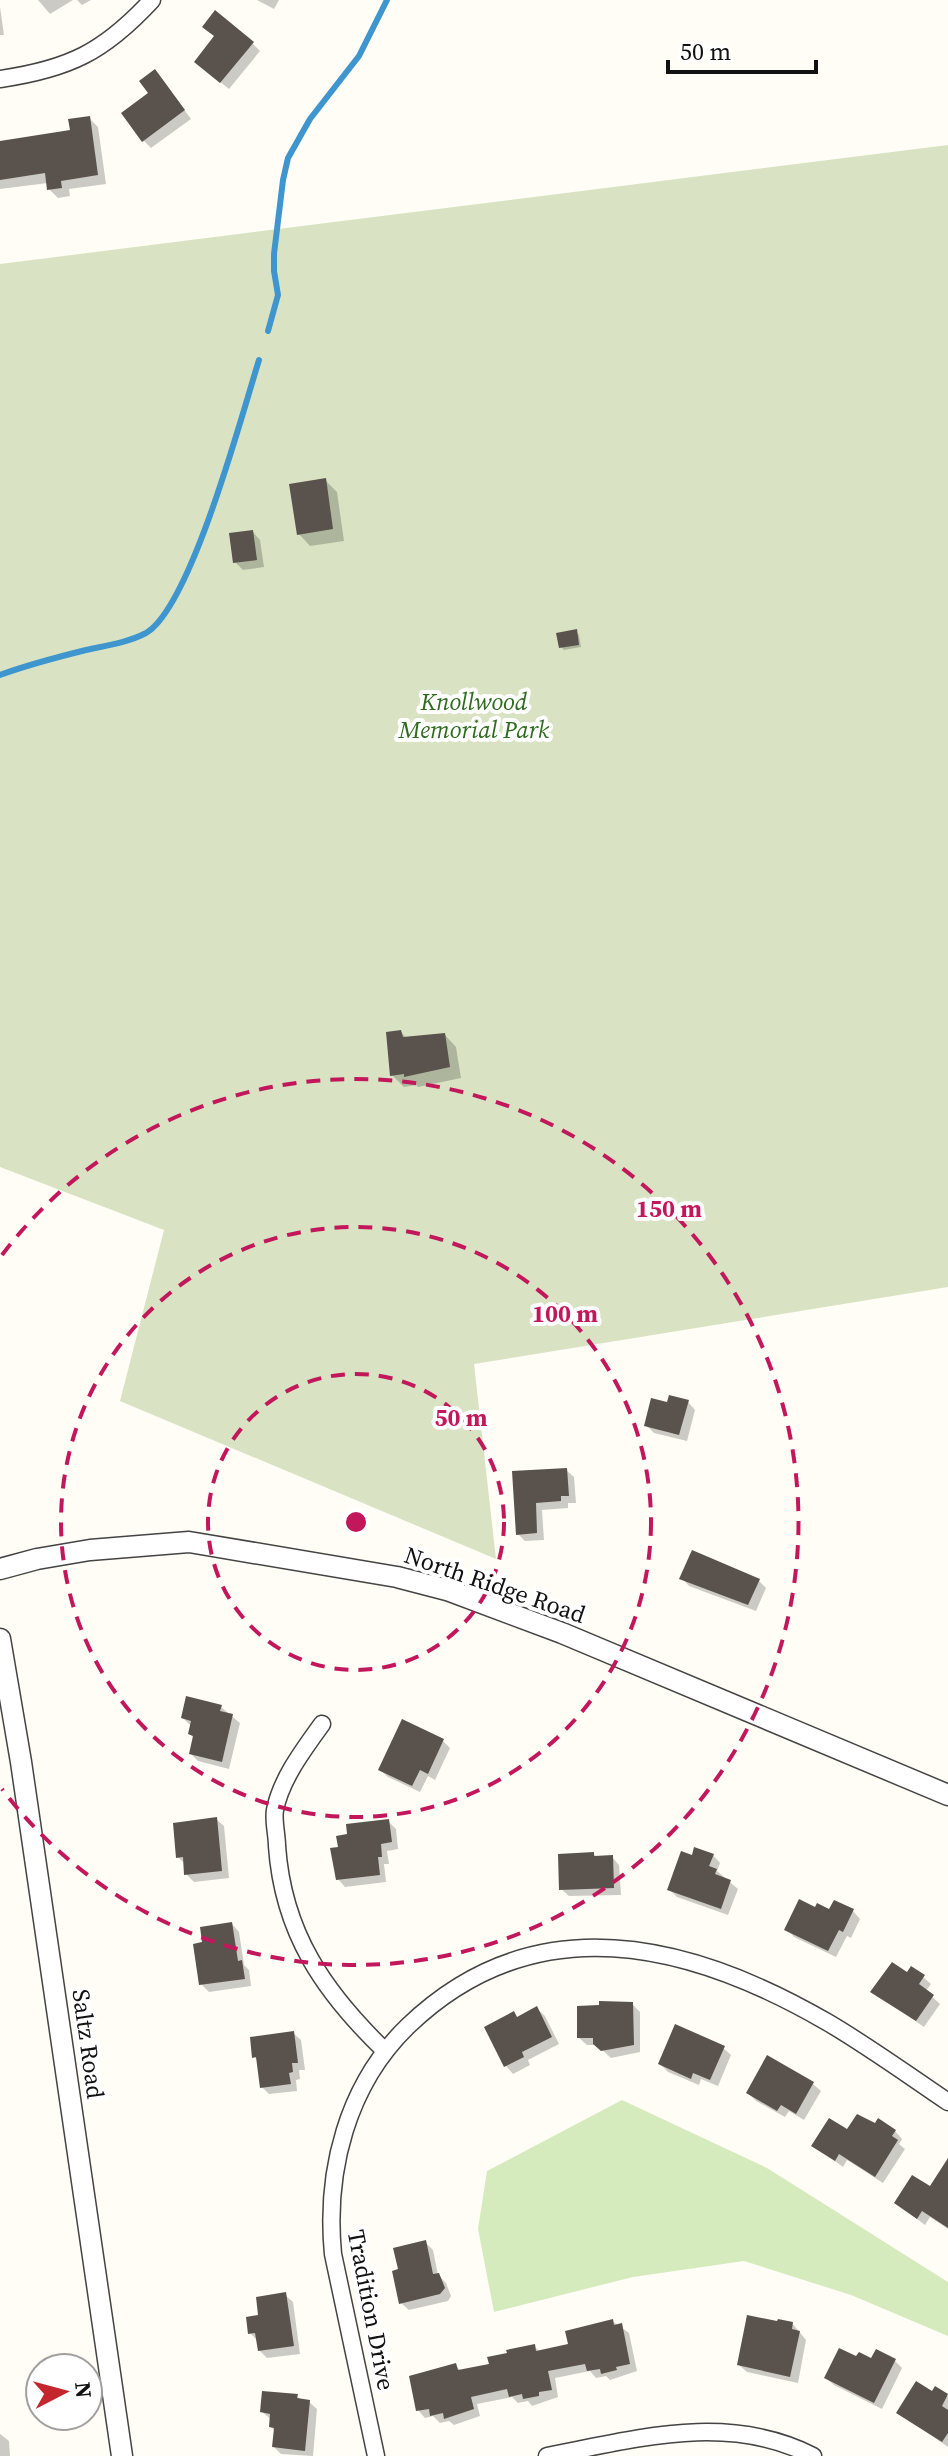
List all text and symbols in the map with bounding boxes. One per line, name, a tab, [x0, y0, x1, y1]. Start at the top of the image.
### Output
scale bar	[668, 24, 816, 74]
text: 50 m	[680, 35, 731, 68]
park label: Knollwood Memorial Park	[398, 685, 550, 746]
text: 150 m	[636, 1192, 702, 1225]
text: 100 m	[532, 1297, 598, 1330]
text: 50 m	[435, 1401, 488, 1434]
centre of rings	[342, 1508, 370, 1536]
street label: North Ridge Road	[400, 1538, 590, 1631]
street label: Saltz Road	[64, 1987, 113, 2101]
street label: Tradition Drive	[340, 2227, 403, 2393]
north arrow	[24, 2352, 104, 2432]
text: N	[68, 2380, 100, 2399]

